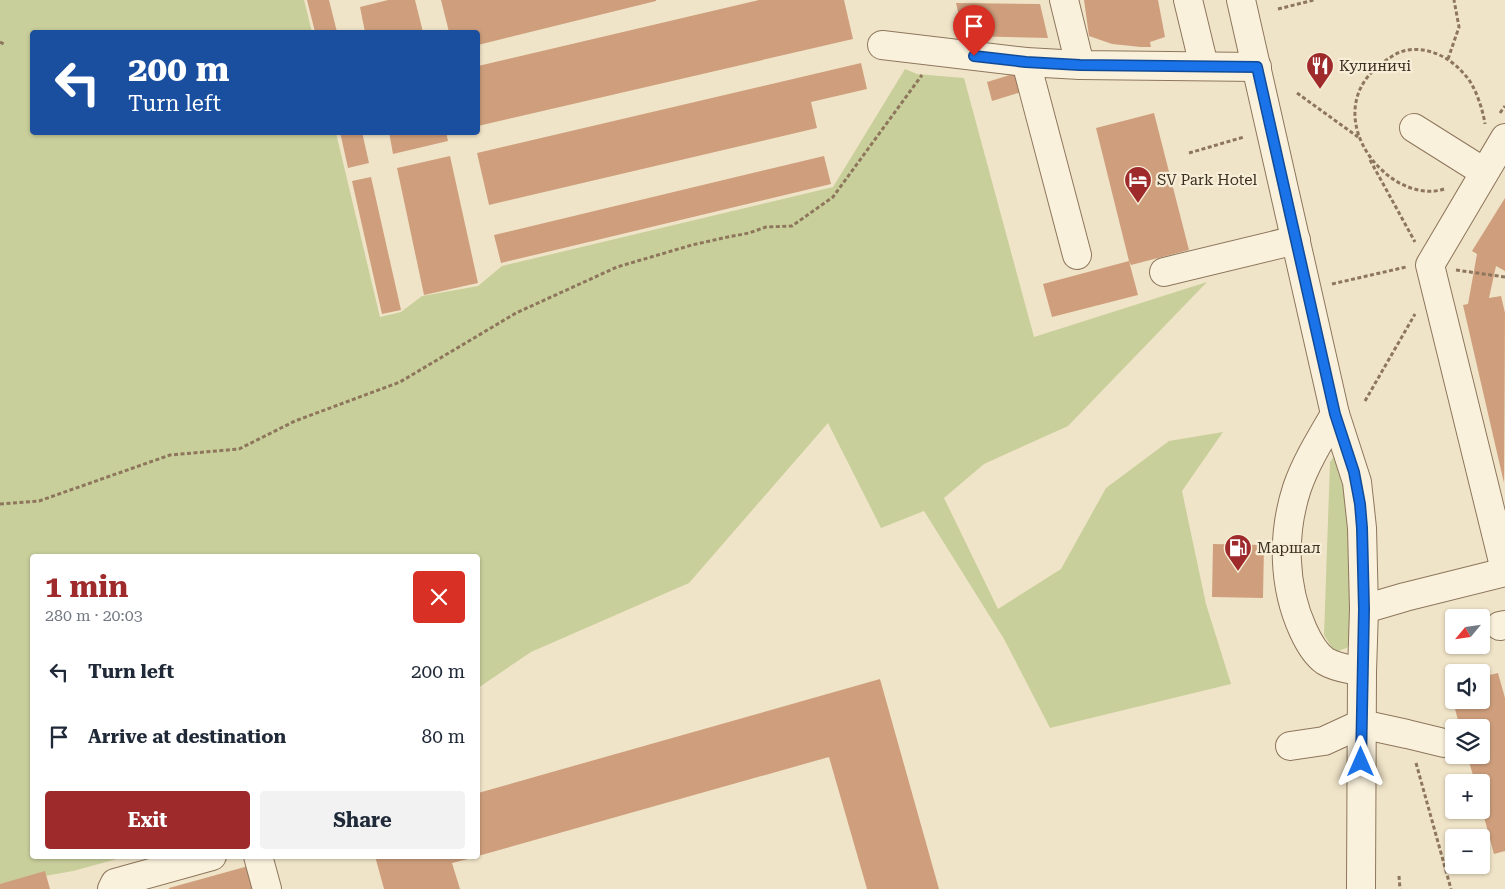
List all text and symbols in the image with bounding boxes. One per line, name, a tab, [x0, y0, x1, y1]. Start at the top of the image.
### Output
pin	[953, 5, 995, 56]
icon: arrive	[960, 12, 988, 40]
text: 200 m	[128, 49, 229, 90]
icon: left	[45, 50, 110, 115]
restaurant icon: Кулиничі	[1305, 51, 1335, 90]
place label: Кулиничі	[1339, 57, 1411, 75]
text: Turn left	[128, 91, 221, 116]
hotel icon: SV Park Hotel	[1123, 165, 1153, 204]
place label: SV Park Hotel	[1157, 171, 1257, 189]
fuel station icon: Маршал	[1223, 533, 1253, 572]
place label: Маршал	[1257, 539, 1321, 557]
text: 1 min	[45, 569, 128, 604]
button: close	[413, 571, 465, 623]
text: 280 m · 20:03	[45, 606, 143, 625]
north arrow	[1445, 609, 1490, 654]
map controls	[1445, 609, 1490, 874]
icon: left	[45, 658, 73, 686]
text: Turn left	[88, 660, 174, 683]
text: 200 m	[411, 660, 465, 683]
button: sound	[1445, 664, 1490, 709]
button: layers	[1445, 719, 1490, 764]
icon: arrive	[45, 723, 73, 751]
text: Arrive at destination	[88, 725, 286, 748]
text: 80 m	[422, 725, 465, 748]
position arrow	[1334, 735, 1386, 787]
button: +	[1445, 774, 1490, 819]
button: Exit	[45, 791, 250, 849]
button: Share	[260, 791, 465, 849]
button: −	[1445, 829, 1490, 874]

